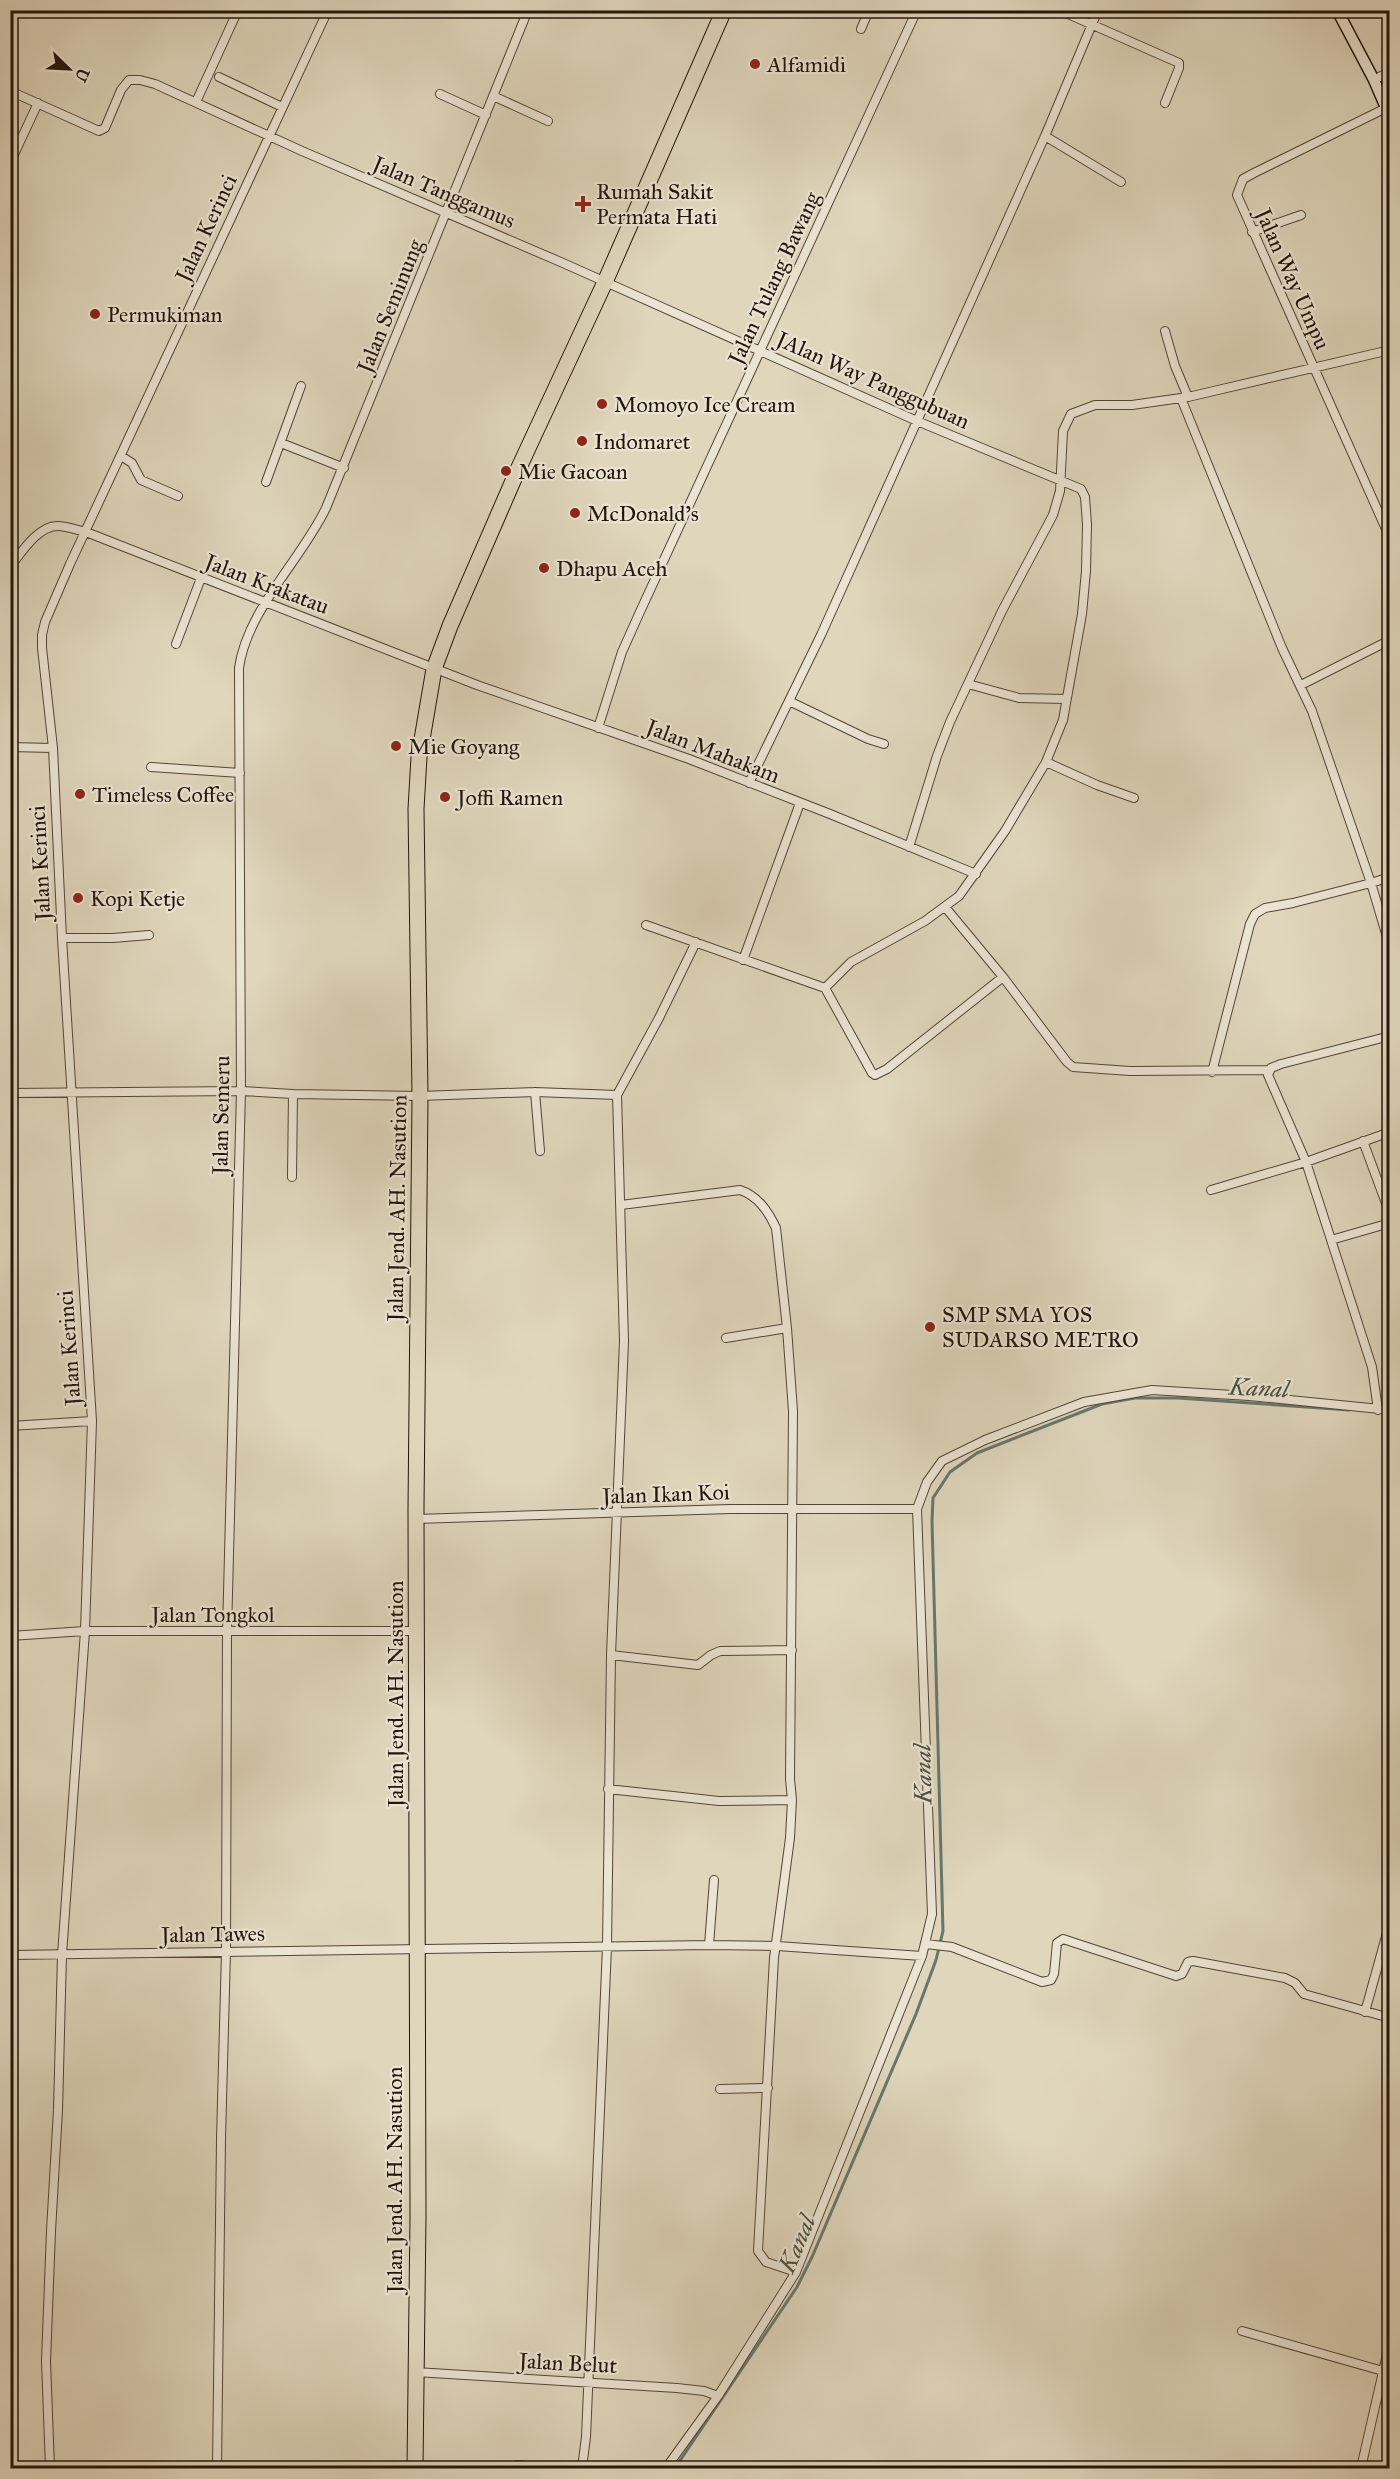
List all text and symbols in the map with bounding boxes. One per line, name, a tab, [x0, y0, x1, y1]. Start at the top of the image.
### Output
north arrow	[39, 39, 99, 99]
place label: Alfamidi	[766, 51, 846, 78]
marker: Alfamidi	[748, 57, 762, 71]
text: U	[71, 65, 93, 85]
street label: Jalan Tanggamus	[367, 149, 519, 234]
street label: Jalan Kerinci	[168, 170, 243, 288]
place label: Rumah Sakit Permata Hati	[596, 178, 717, 230]
street label: Jalan Tulang Bawang	[721, 187, 826, 371]
marker: Rumah Sakit Permata Hati	[574, 195, 592, 213]
street label: Jalan Way Umpu	[1249, 202, 1336, 354]
street label: Jalan Seminung	[350, 235, 429, 379]
place label: Permukiman	[107, 301, 223, 328]
marker: Permukiman	[88, 307, 102, 321]
street label: JAlan Way Panggubuan	[770, 324, 974, 435]
place label: Momoyo Ice Cream	[614, 391, 796, 418]
marker: Momoyo Ice Cream	[595, 397, 609, 411]
place label: Indomaret	[594, 428, 691, 455]
marker: Indomaret	[575, 434, 589, 448]
place label: Mie Gacoan	[518, 458, 628, 485]
marker: Mie Gacoan	[499, 464, 513, 478]
place label: McDonald's	[587, 500, 699, 527]
marker: McDonald's	[568, 506, 582, 520]
street label: Jalan Krakatau	[199, 547, 333, 620]
place label: Dhapu Aceh	[556, 555, 668, 582]
marker: Dhapu Aceh	[537, 561, 551, 575]
street label: Jalan Mahakam	[640, 712, 784, 789]
place label: Mie Goyang	[408, 733, 520, 760]
marker: Mie Goyang	[389, 739, 403, 753]
place label: Timeless Coffee	[92, 781, 234, 808]
place label: Joffi Ramen	[455, 784, 563, 811]
marker: Timeless Coffee	[73, 787, 87, 801]
marker: Joffi Ramen	[438, 790, 452, 804]
street label: Jalan Kerinci	[23, 805, 57, 923]
place label: Kopi Ketje	[90, 885, 185, 912]
marker: Kopi Ketje	[71, 891, 85, 905]
street label: Jalan Semeru	[206, 1055, 236, 1177]
street label: Jalan Jend. AH. Nasution	[381, 1094, 412, 1324]
street label: Jalan Kerinci	[52, 1289, 87, 1409]
place label: SMP SMA YOS SUDARSO METRO	[942, 1301, 1139, 1353]
marker: SMP SMA YOS SUDARSO METRO	[923, 1320, 937, 1334]
water label: Kanal	[1227, 1371, 1292, 1405]
street label: Jalan Ikan Koi	[600, 1478, 730, 1510]
street label: Jalan Jend. AH. Nasution	[382, 1581, 409, 1809]
street label: Jalan Tongkol	[149, 1601, 275, 1628]
water label: Kanal	[907, 1741, 939, 1805]
street label: Jalan Tawes	[159, 1920, 265, 1948]
street label: Jalan Jend. AH. Nasution	[381, 2067, 408, 2295]
water label: Kanal	[771, 2208, 823, 2278]
street label: Jalan Belut	[516, 2347, 618, 2379]

